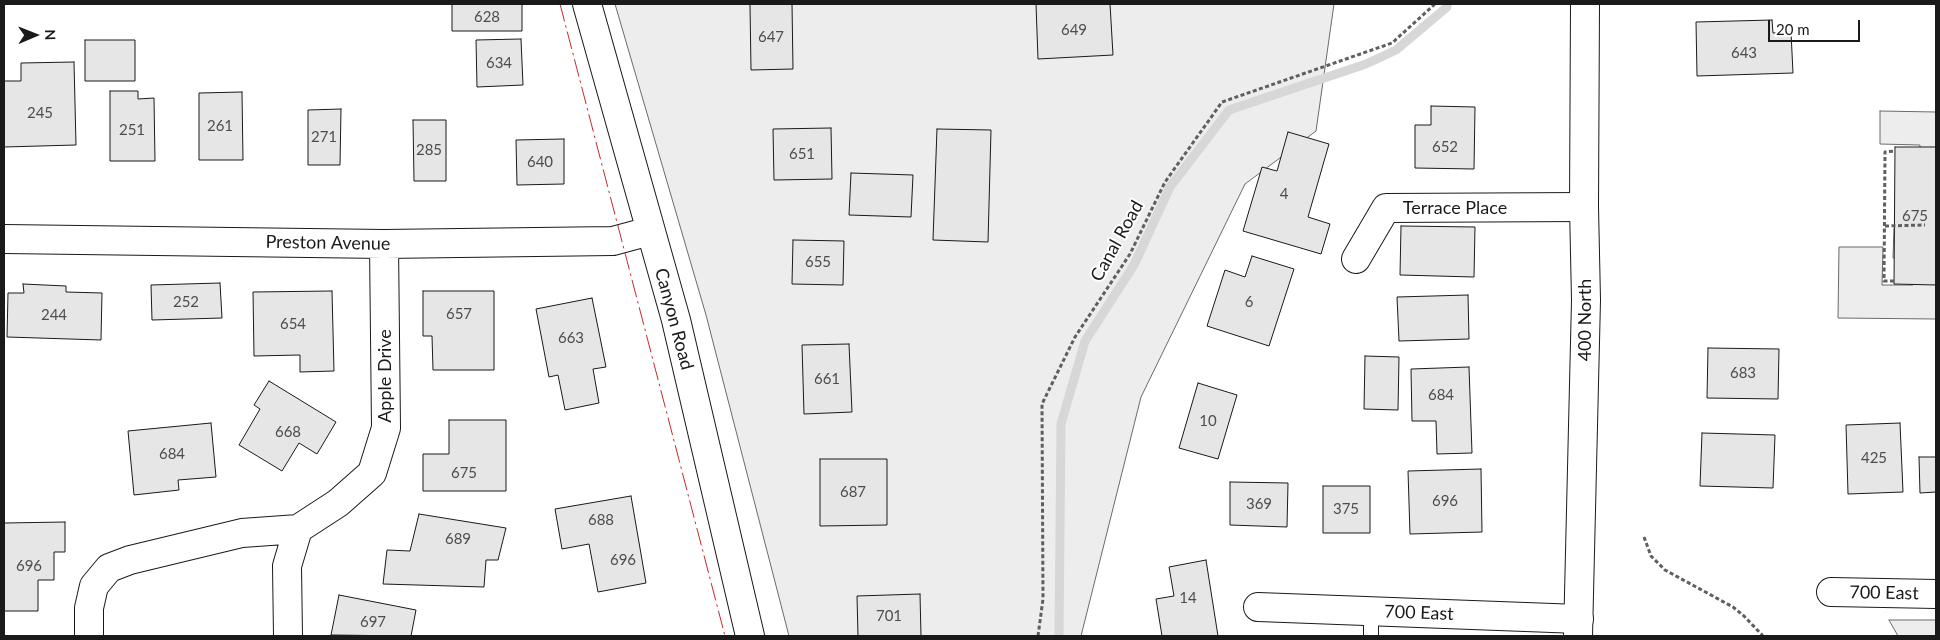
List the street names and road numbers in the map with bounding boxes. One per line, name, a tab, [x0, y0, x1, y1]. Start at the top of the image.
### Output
street label: Canal Road	[1086, 197, 1148, 285]
street label: Terrace Place	[1403, 197, 1507, 219]
street label: Preston Avenue	[265, 231, 391, 255]
street label: Canyon Road	[650, 266, 698, 372]
street label: 400 North	[1574, 279, 1596, 361]
street label: Apple Drive	[374, 329, 396, 423]
street label: 700 East	[1849, 582, 1919, 604]
street label: 700 East	[1384, 601, 1454, 625]

